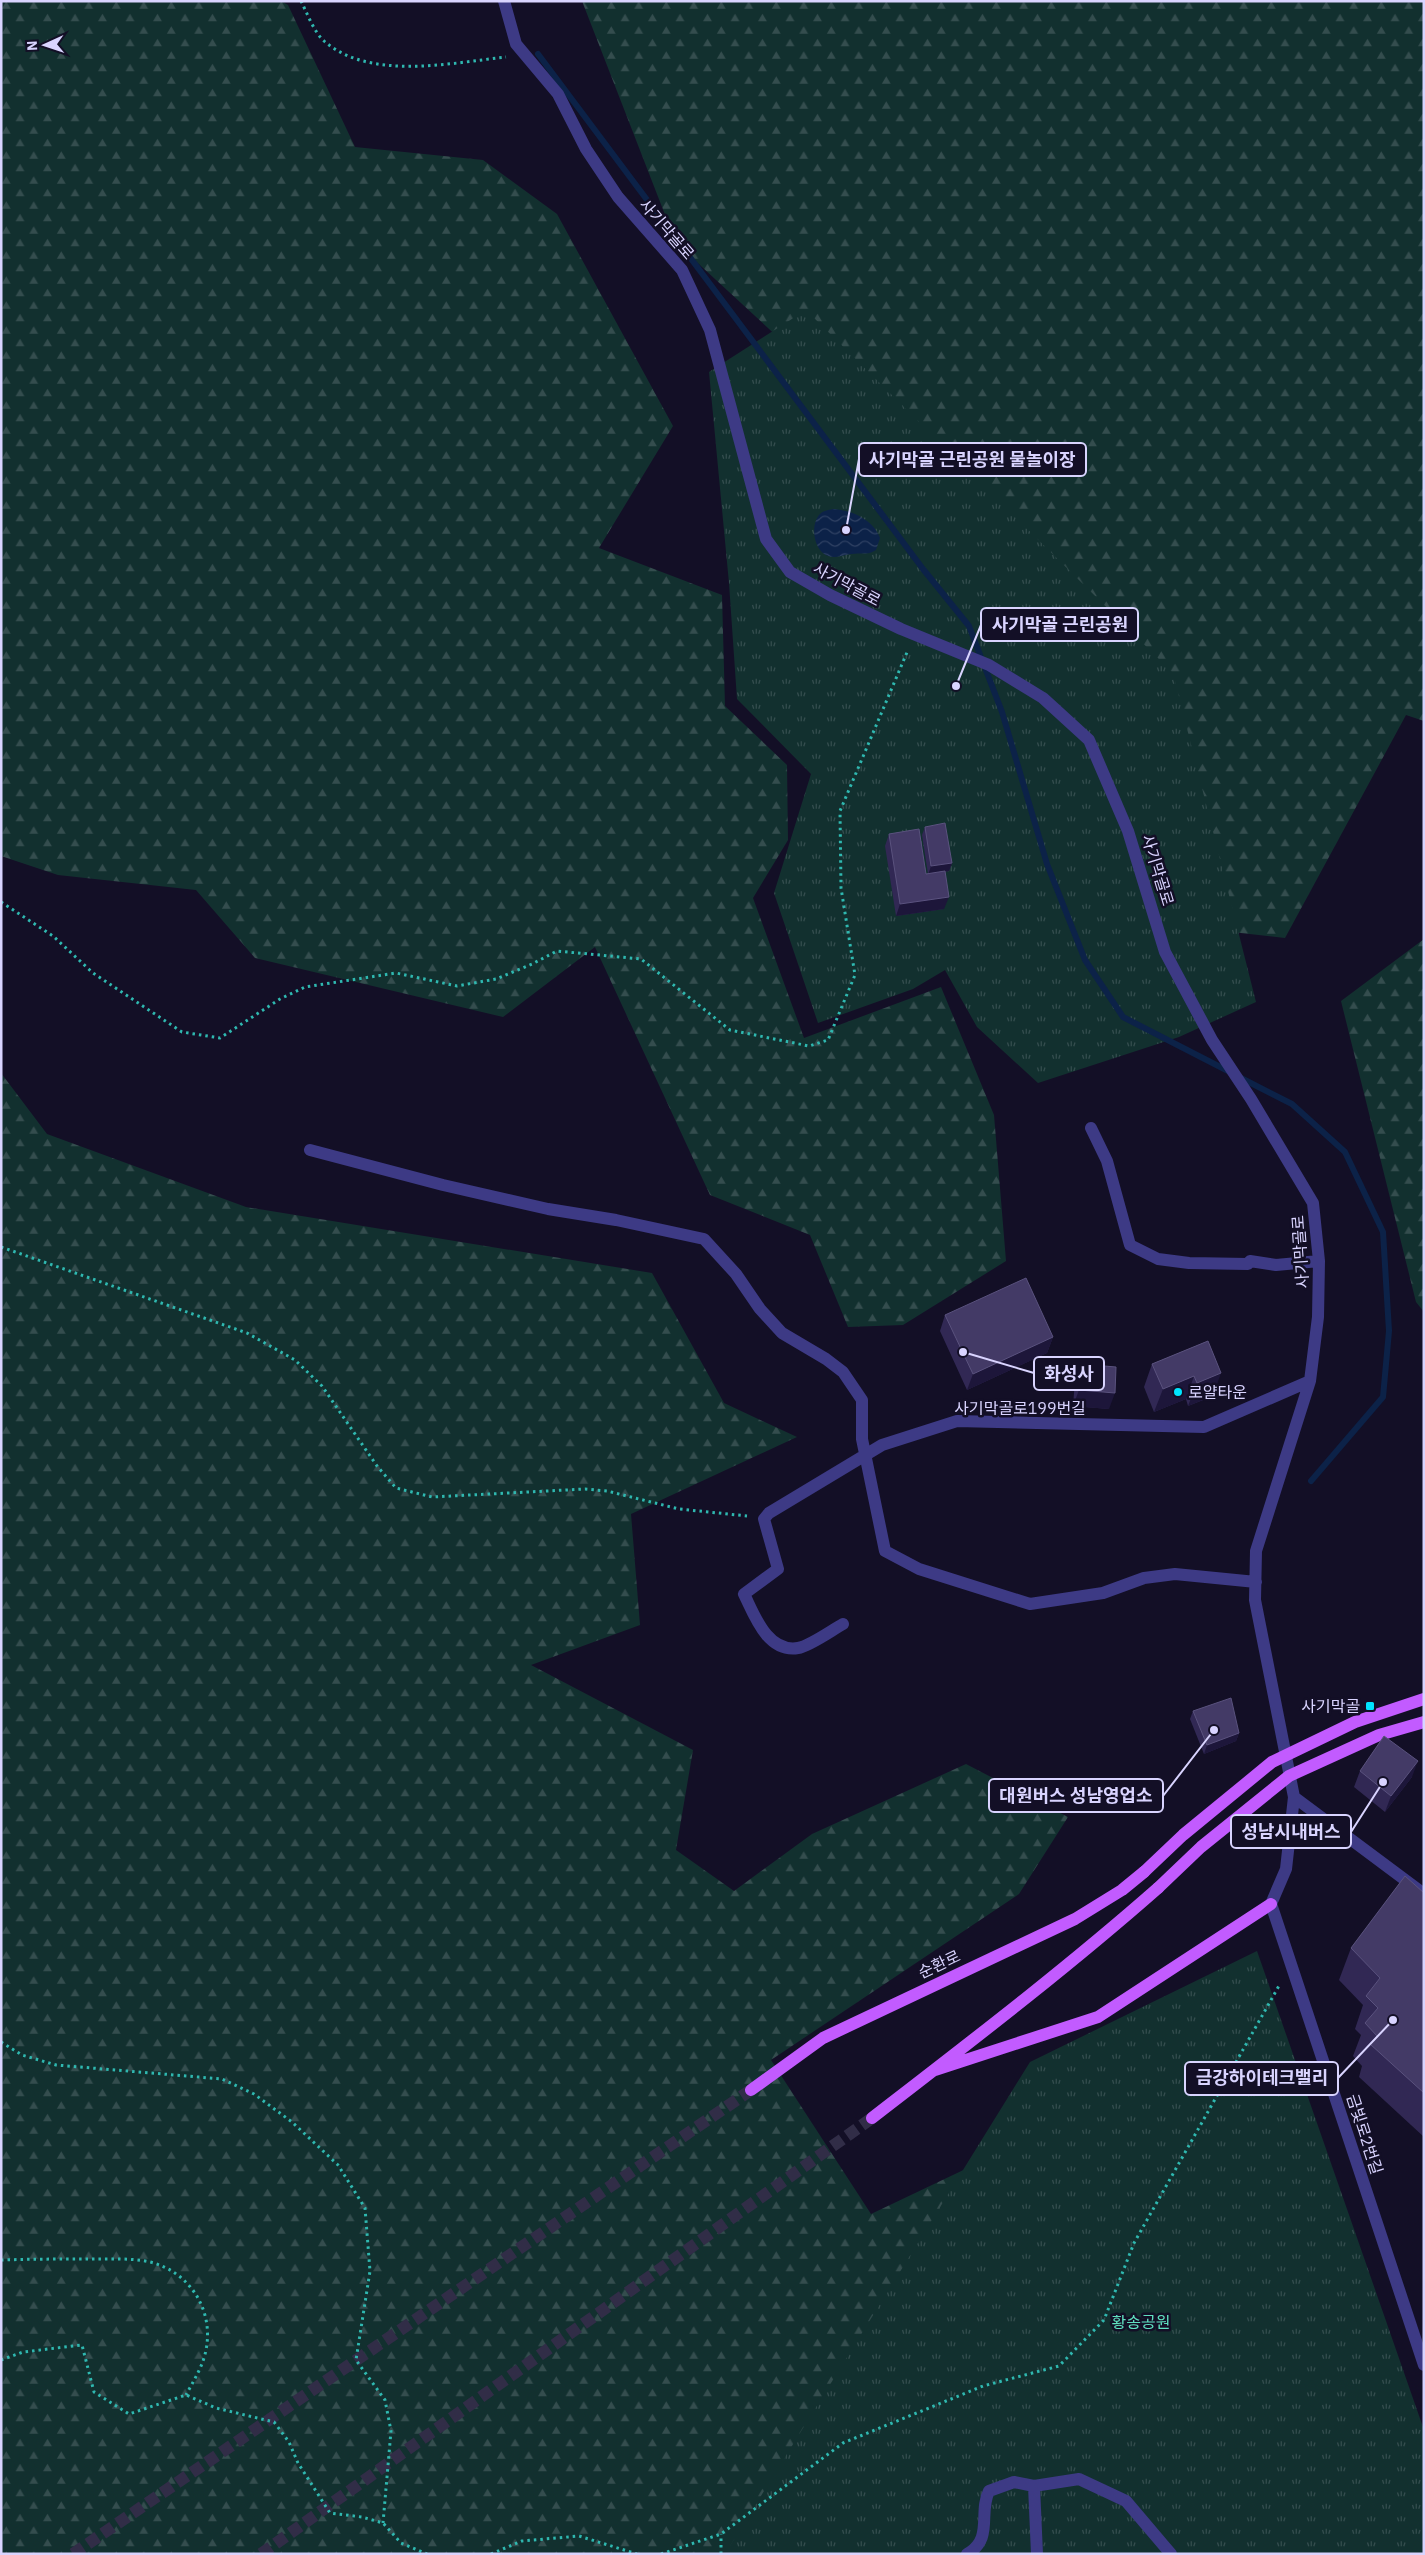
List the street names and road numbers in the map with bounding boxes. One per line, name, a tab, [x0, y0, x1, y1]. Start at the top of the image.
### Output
street label: 사기막골로	[635, 195, 699, 264]
street label: 사기막골로	[810, 558, 884, 610]
street label: 사기막골로	[1138, 832, 1178, 908]
street label: 사기막골로	[1287, 1214, 1313, 1289]
street label: 사기막골로199번길	[954, 1398, 1086, 1418]
street label: 순환로	[915, 1945, 963, 1982]
street label: 금빛로2번길	[1343, 2091, 1387, 2177]

